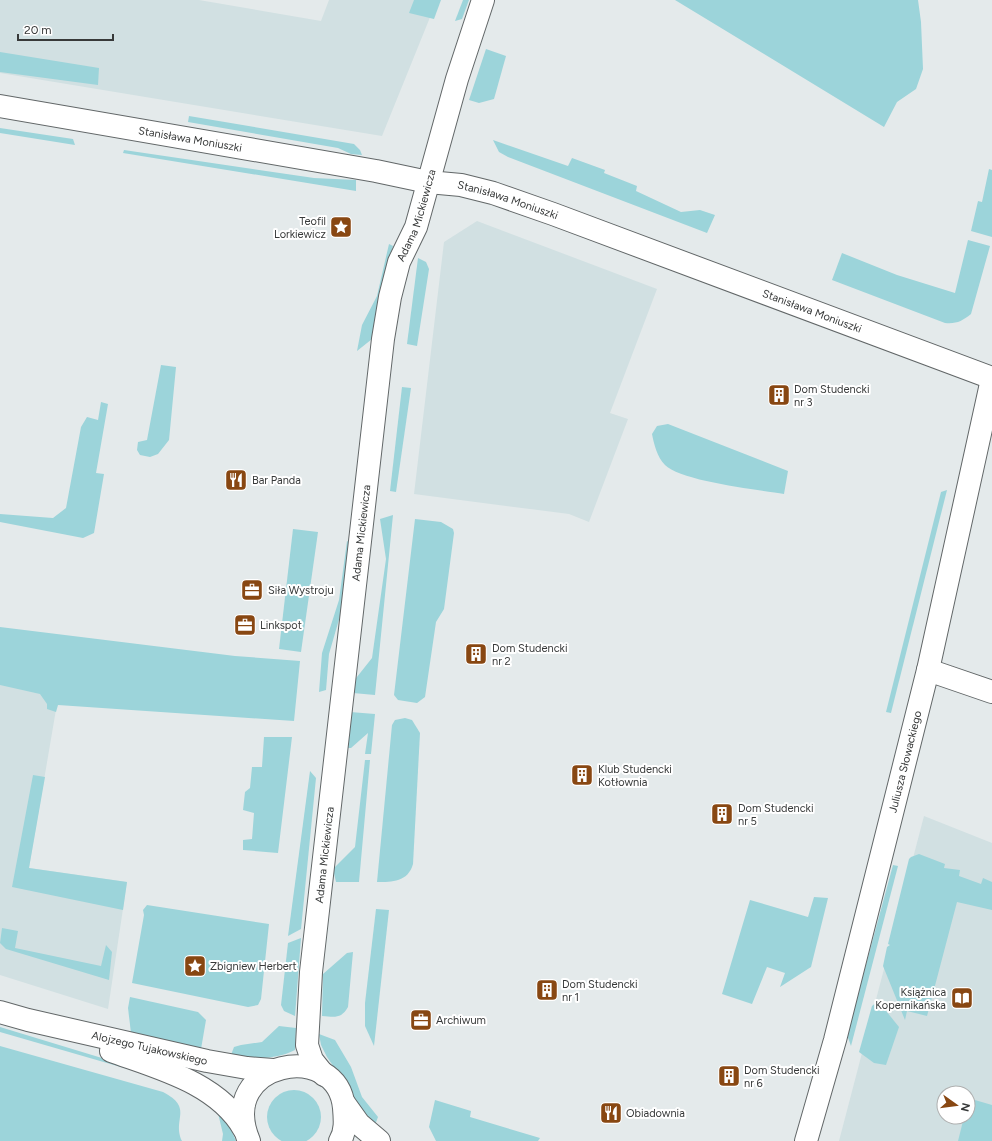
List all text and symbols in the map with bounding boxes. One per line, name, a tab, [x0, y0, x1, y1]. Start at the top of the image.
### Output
scale bar	[18, 16, 113, 42]
text: 20 m	[24, 23, 52, 37]
street label: Stanisława Moniuszki	[137, 124, 243, 154]
street label: Adama Mickiewicza	[394, 168, 438, 263]
street label: Stanisława Moniuszki	[456, 178, 560, 222]
place icon: Teofil Lorkiewicz	[328, 214, 354, 240]
place label: Teofil Lorkiewicz	[274, 215, 326, 241]
street label: Stanisława Moniuszki	[761, 286, 863, 335]
building icon: Dom Studencki nr 3	[766, 382, 792, 408]
place label: Dom Studencki nr 3	[794, 383, 870, 409]
restaurant icon: Bar Panda	[223, 467, 249, 493]
place label: Bar Panda	[252, 474, 301, 487]
street label: Adama Mickiewicza	[349, 484, 373, 582]
office icon: Siła Wystroju	[239, 577, 265, 603]
place label: Siła Wystroju	[268, 584, 334, 597]
office icon: Linkspot	[232, 612, 258, 638]
place label: Linkspot	[260, 619, 302, 632]
building icon: Dom Studencki nr 2	[463, 641, 489, 667]
place label: Dom Studencki nr 2	[492, 642, 568, 668]
street label: Juliusza Słowackiego	[886, 709, 924, 814]
building icon: Klub Studencki Kotłownia	[569, 762, 595, 788]
place label: Klub Studencki Kotłownia	[598, 763, 672, 789]
building icon: Dom Studencki nr 5	[709, 801, 735, 827]
place label: Dom Studencki nr 5	[738, 802, 814, 828]
street label: Adama Mickiewicza	[312, 806, 336, 904]
place icon: Zbigniew Herbert	[182, 953, 208, 979]
place label: Zbigniew Herbert	[210, 960, 297, 973]
building icon: Dom Studencki nr 1	[534, 977, 560, 1003]
place label: Dom Studencki nr 1	[562, 978, 638, 1004]
library icon: Książnica Kopernikańska	[949, 985, 975, 1011]
place label: Książnica Kopernikańska	[875, 986, 946, 1012]
office icon: Archiwum	[408, 1007, 434, 1033]
place label: Archiwum	[436, 1014, 486, 1027]
street label: Alojzego Tujakowskiego	[91, 1028, 209, 1067]
building icon: Dom Studencki nr 6	[716, 1063, 742, 1089]
place label: Dom Studencki nr 6	[744, 1064, 820, 1090]
north arrow	[936, 1085, 976, 1125]
restaurant icon: Obiadownia	[598, 1100, 624, 1126]
text: N	[958, 1102, 973, 1113]
place label: Obiadownia	[626, 1107, 685, 1120]

